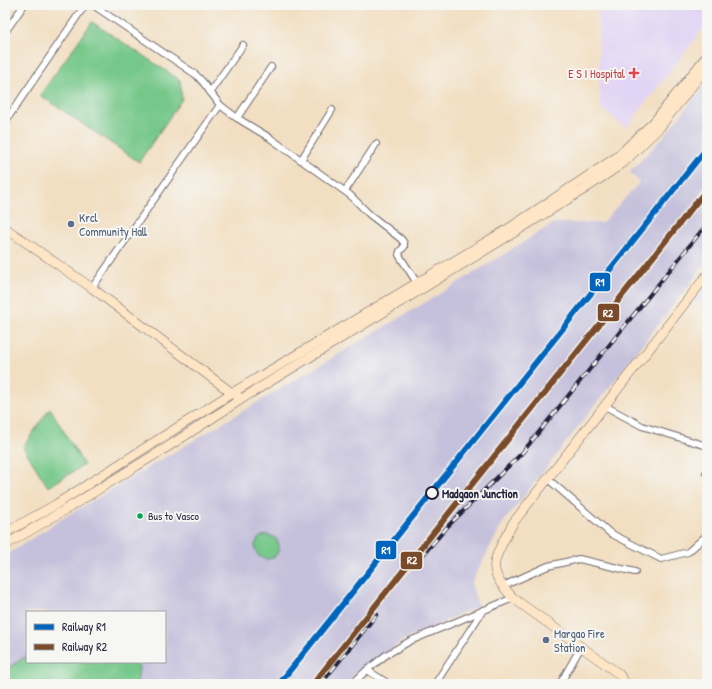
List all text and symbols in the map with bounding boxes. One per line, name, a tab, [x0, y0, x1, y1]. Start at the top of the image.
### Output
place label: E S I Hospital	[568, 65, 626, 82]
marker: E S I Hospital	[628, 67, 640, 79]
place label: Krcl Community Hall	[79, 209, 148, 240]
marker: Krcl Community Hall	[66, 219, 76, 229]
line badge: R1	[589, 272, 611, 292]
text: R1	[596, 275, 605, 289]
line badge: R2	[597, 303, 620, 322]
text: R2	[603, 306, 614, 320]
place label: Madgaon Junction	[442, 485, 519, 503]
marker: Madgaon Junction	[425, 486, 439, 500]
place label: Bus to Vasco	[148, 509, 199, 523]
marker: Bus to Vasco	[135, 511, 145, 521]
line badge: R1	[375, 540, 397, 560]
text: R1	[382, 543, 391, 557]
line badge: R2	[400, 551, 423, 570]
text: R2	[407, 553, 418, 567]
legend	[26, 611, 166, 663]
text: Railway R1	[62, 618, 106, 635]
place label: Margao Fire Station	[554, 625, 605, 656]
marker: Margao Fire Station	[541, 635, 551, 645]
text: Railway R2	[62, 638, 108, 655]

